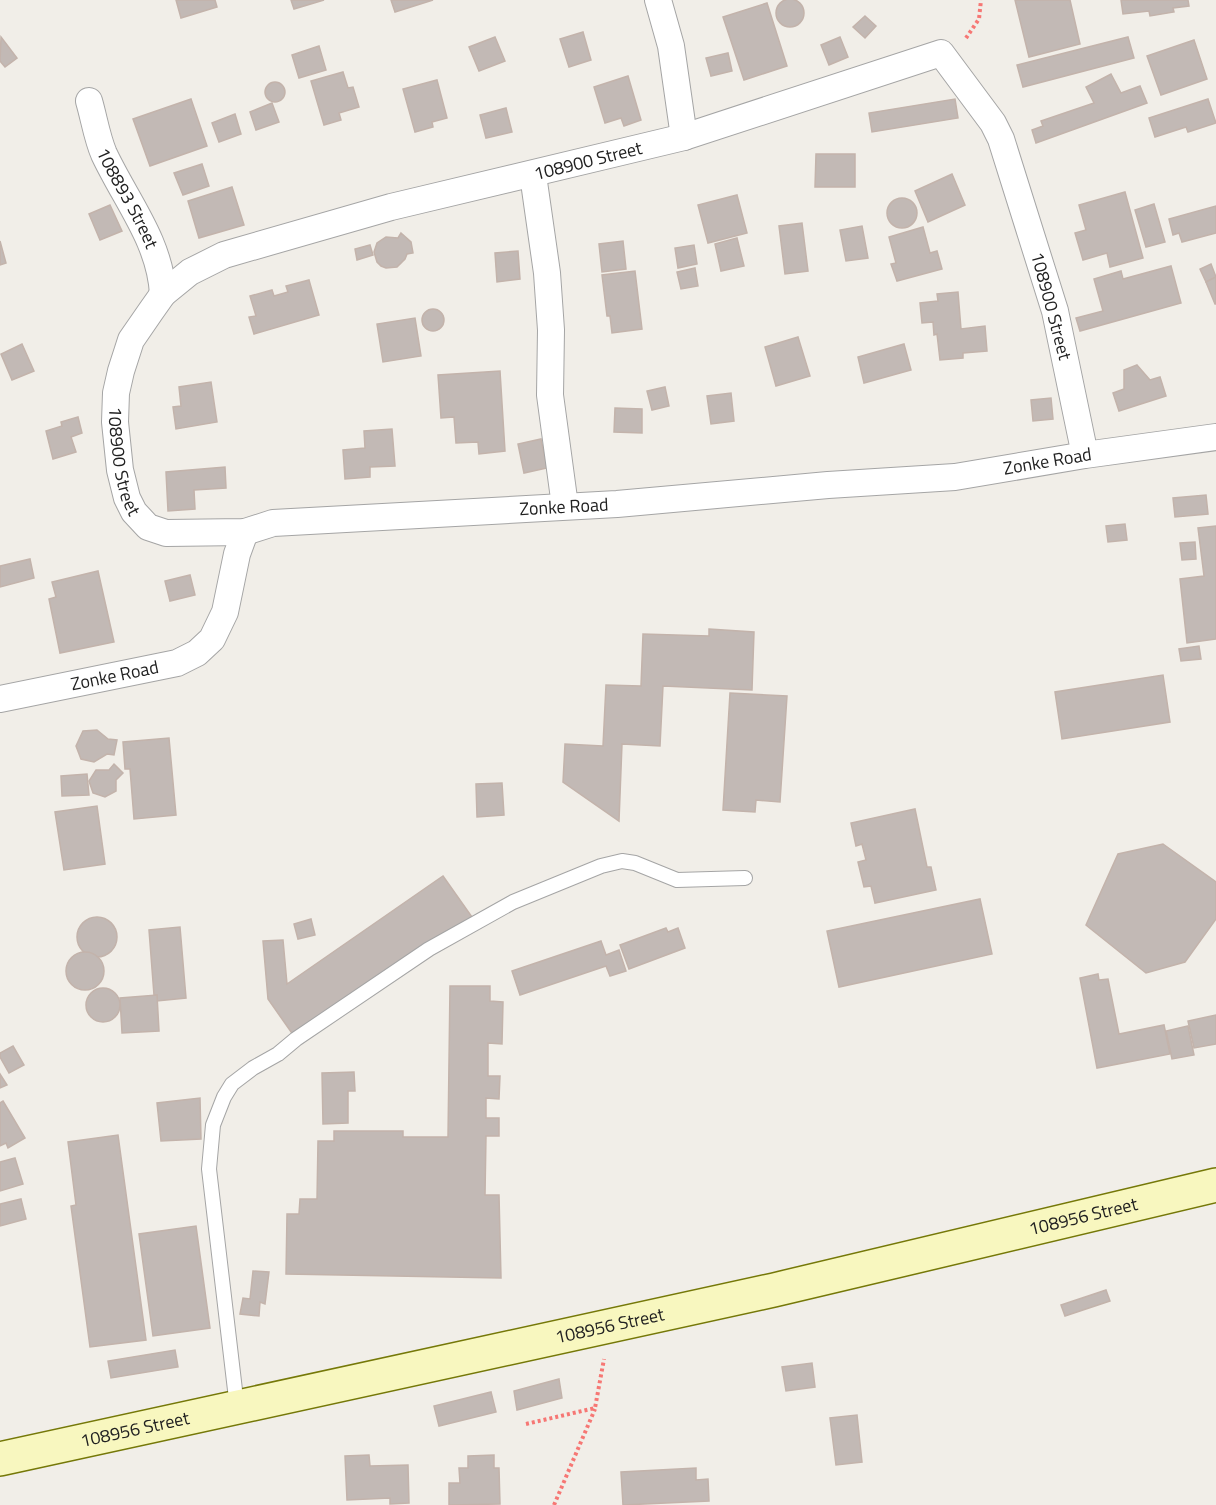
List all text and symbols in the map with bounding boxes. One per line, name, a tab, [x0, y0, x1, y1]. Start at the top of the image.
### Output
street label: 108900 Street	[531, 134, 646, 187]
street label: 108893 Street	[90, 143, 166, 253]
street label: 108900 Street	[1024, 249, 1079, 364]
street label: 108900 Street	[102, 406, 148, 521]
street label: Zonke Road	[1001, 440, 1093, 482]
street label: Zonke Road	[519, 490, 609, 522]
street label: Zonke Road	[68, 653, 161, 697]
street label: 108956 Street	[1026, 1190, 1141, 1242]
street label: 108956 Street	[552, 1300, 667, 1350]
street label: 108956 Street	[78, 1404, 192, 1454]

